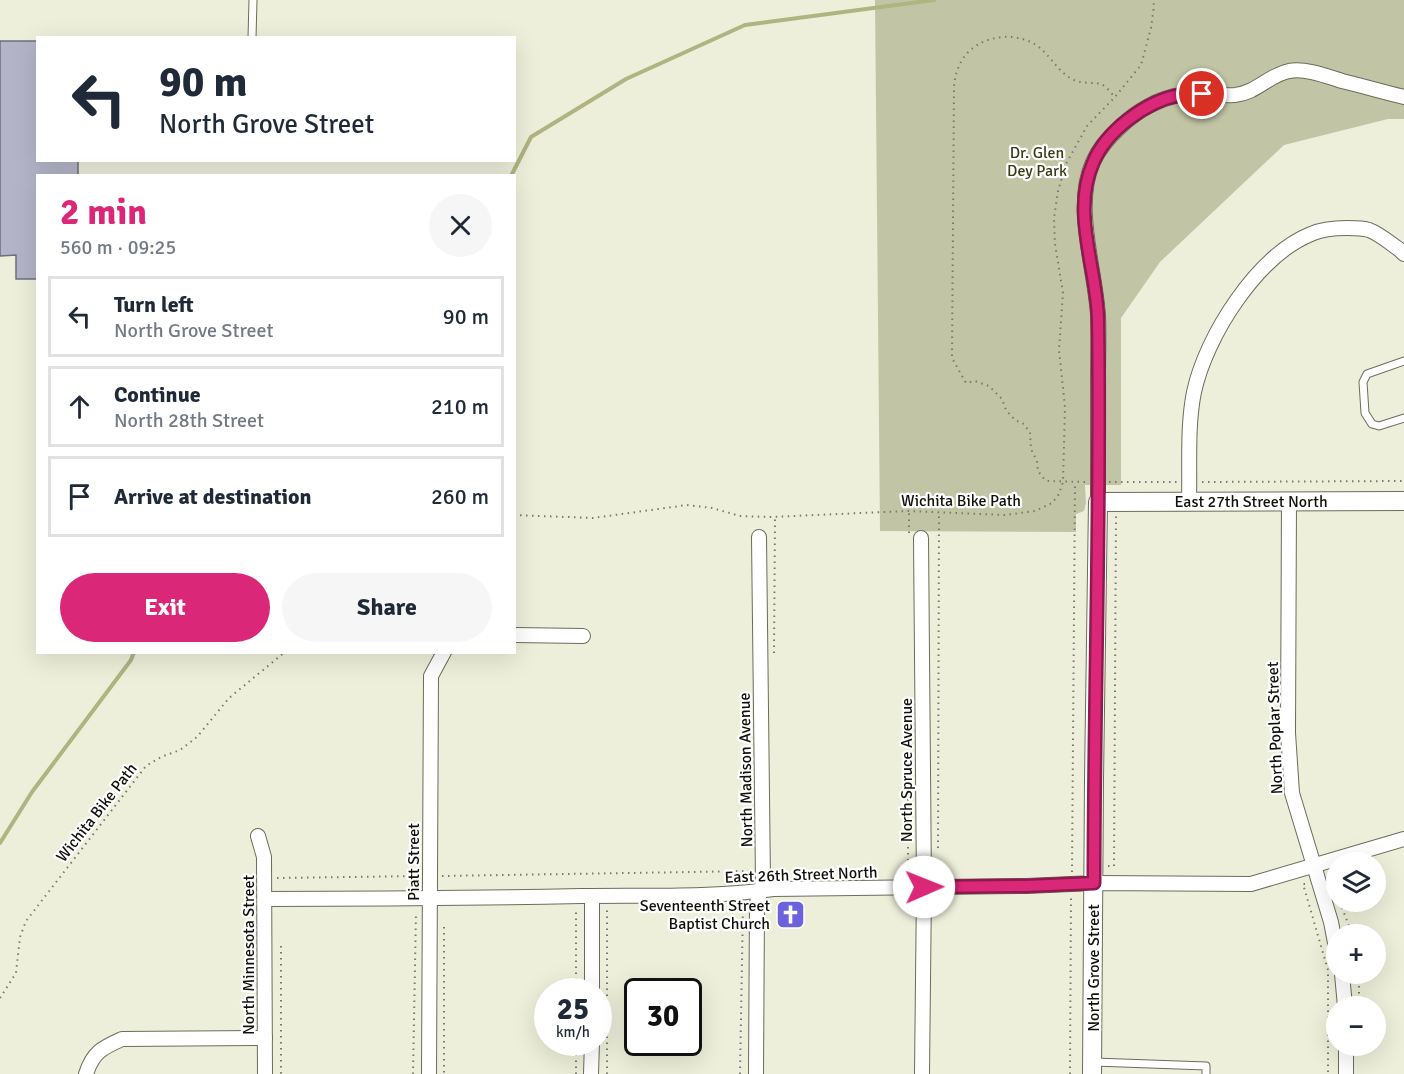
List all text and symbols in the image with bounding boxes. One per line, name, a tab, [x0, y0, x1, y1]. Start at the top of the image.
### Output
text: 90 m	[159, 57, 248, 108]
icon: left	[60, 60, 138, 138]
pin	[1176, 68, 1227, 119]
icon: arrive	[1185, 77, 1218, 110]
text: North Grove Street	[159, 108, 374, 141]
park label: Dr. Glen Dey Park	[1007, 143, 1067, 181]
text: 2 min	[60, 190, 147, 235]
button: close	[429, 194, 492, 257]
text: 560 m · 09:25	[60, 235, 176, 260]
text: Turn left	[114, 291, 194, 318]
icon: left	[63, 300, 96, 333]
text: 90 m	[443, 303, 489, 330]
text: North Grove Street	[114, 318, 273, 343]
text: Continue	[114, 381, 201, 408]
icon: ahead	[63, 390, 96, 423]
text: 210 m	[431, 393, 489, 420]
text: North 28th Street	[114, 408, 264, 433]
icon: arrive	[63, 480, 96, 513]
text: Arrive at destination	[114, 483, 311, 510]
text: 260 m	[431, 483, 489, 510]
street label: Wichita Bike Path	[901, 491, 1021, 511]
street label: East 27th Street North	[1174, 492, 1328, 512]
button: Exit	[60, 573, 270, 642]
button: Share	[282, 573, 492, 642]
street label: North Poplar Street	[1263, 661, 1287, 795]
street label: North Madison Avenue	[735, 693, 757, 847]
street label: North Spruce Avenue	[897, 698, 917, 842]
street label: Wichita Bike Path	[52, 759, 142, 866]
street label: Piatt Street	[404, 823, 424, 901]
map controls	[1326, 852, 1386, 1056]
button: layers	[1326, 852, 1386, 912]
position arrow	[892, 855, 956, 919]
street label: East 26th Street North	[724, 862, 878, 888]
street label: North Minnesota Street	[239, 875, 259, 1035]
place label: Seventeenth Street Baptist Church	[640, 896, 770, 934]
church icon: Seventeenth Street Baptist Church	[775, 898, 807, 930]
street label: North Grove Street	[1084, 904, 1104, 1032]
button: +	[1326, 924, 1386, 984]
speed limit sign: 30	[624, 978, 702, 1056]
text: 25	[557, 991, 589, 1028]
button: −	[1326, 996, 1386, 1056]
text: km/h	[556, 1023, 590, 1041]

